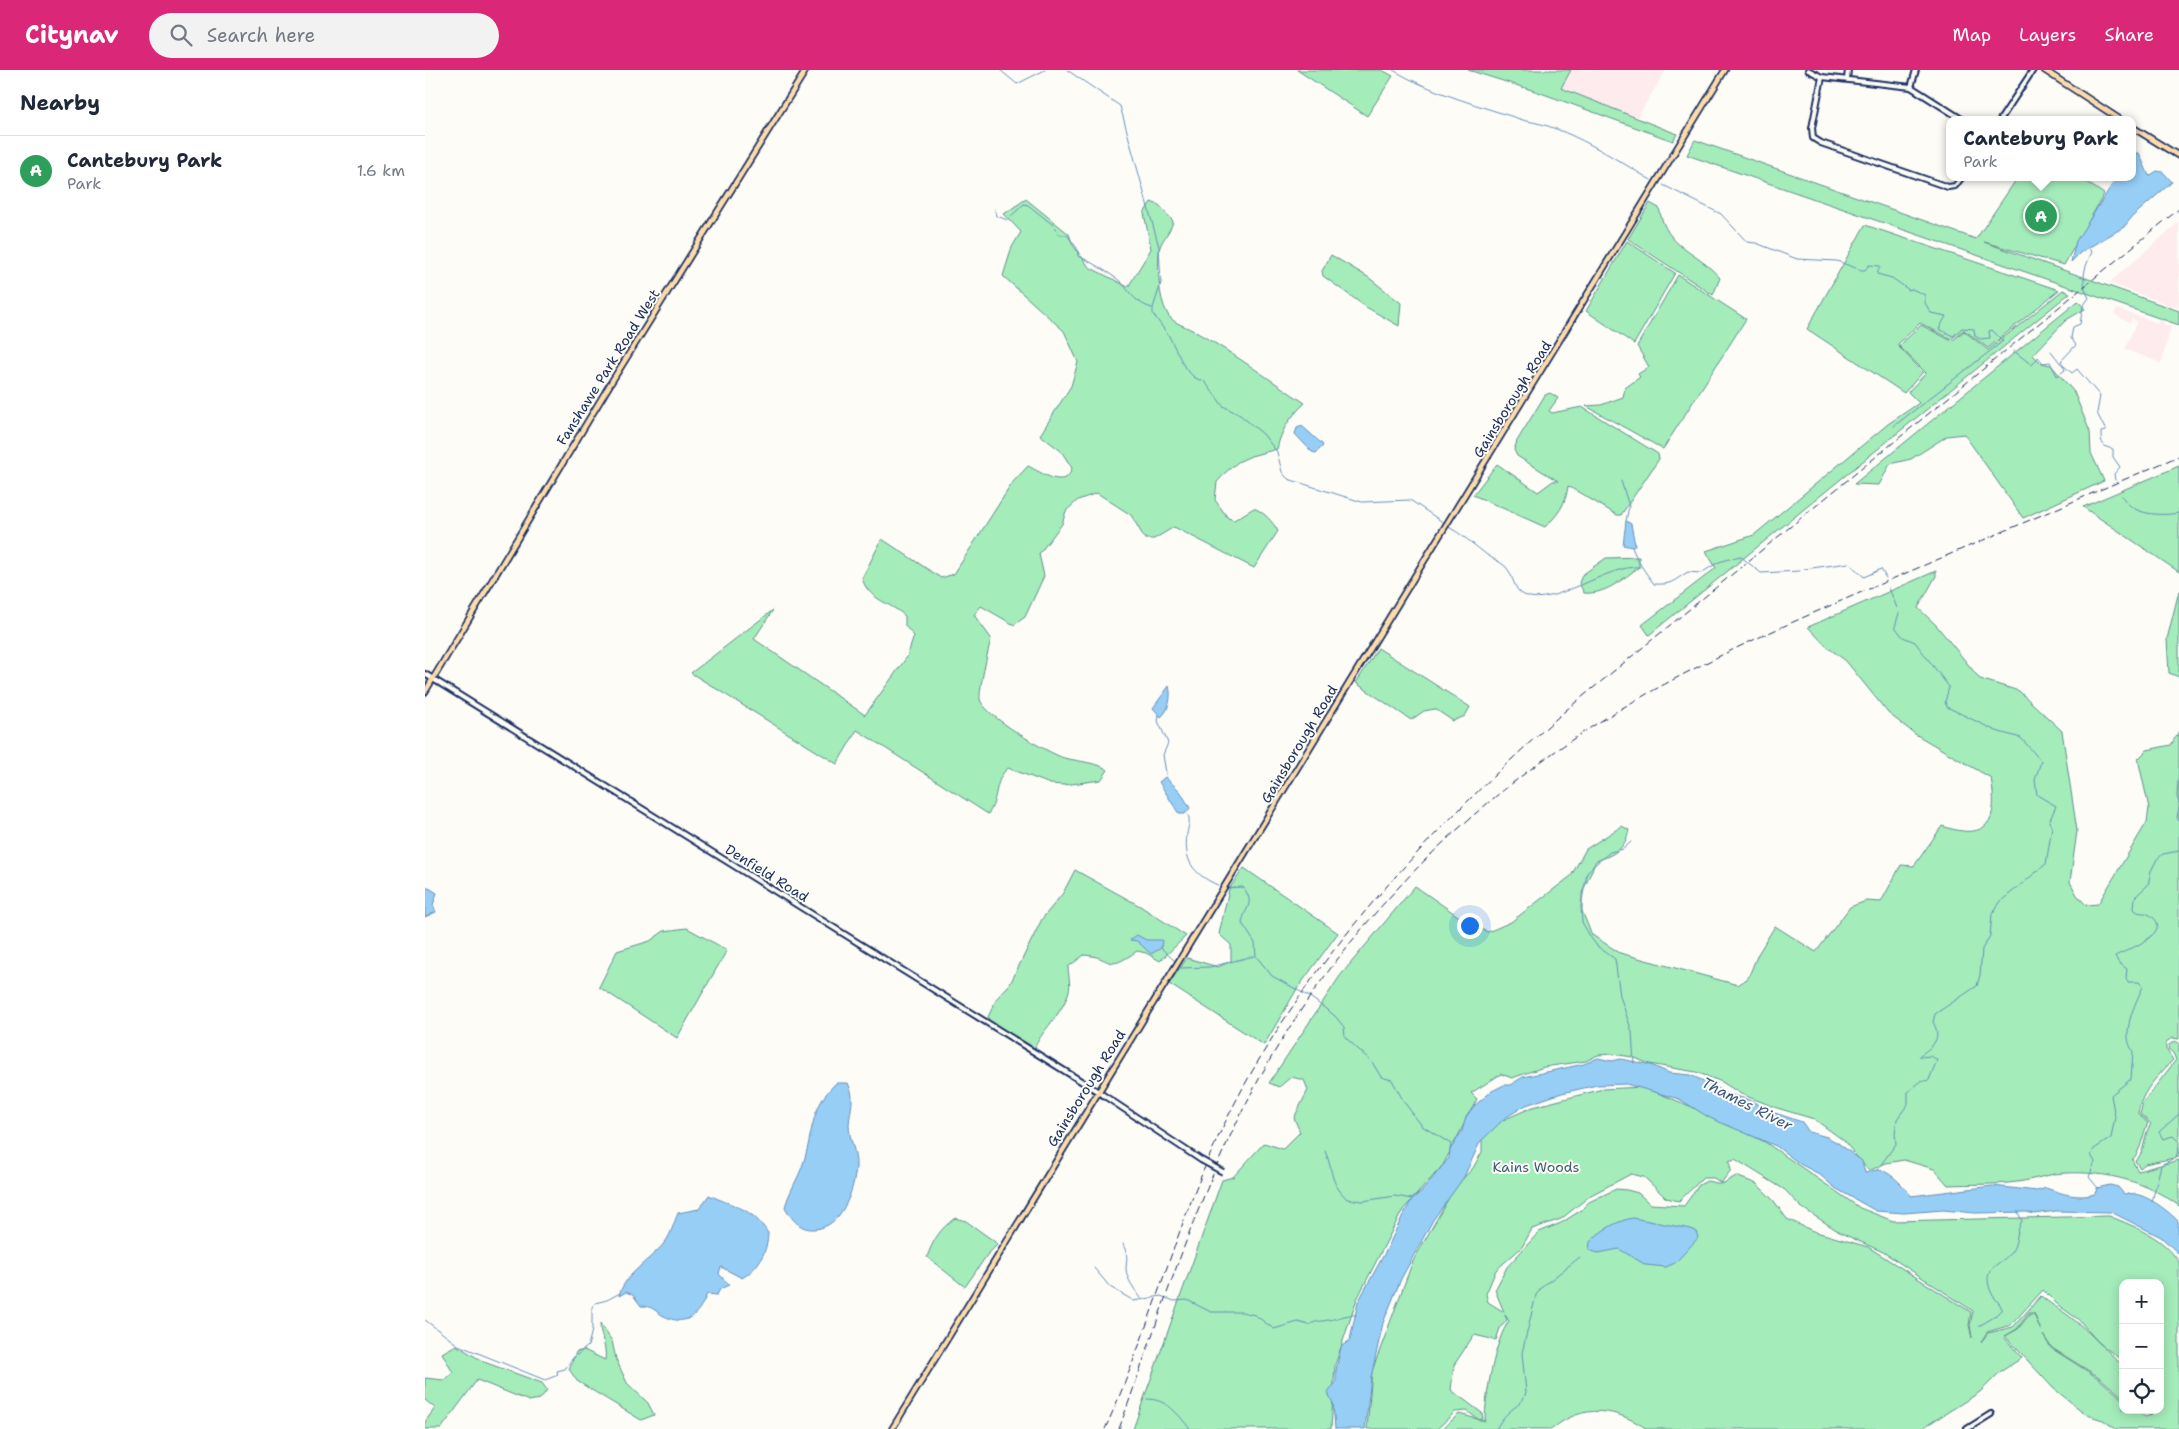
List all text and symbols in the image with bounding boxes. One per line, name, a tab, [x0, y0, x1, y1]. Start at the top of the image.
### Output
search box	[149, 13, 499, 58]
text: Citynav	[25, 19, 119, 51]
icon: search	[167, 21, 195, 49]
text: Search here	[207, 23, 315, 48]
text: Map	[1953, 23, 1991, 47]
text: Layers	[2019, 23, 2076, 47]
text: Share	[2104, 23, 2154, 47]
text: Nearby	[20, 89, 100, 117]
popup	[1946, 116, 2136, 181]
text: Cantebury Park	[1963, 126, 2119, 151]
text: Cantebury Park	[67, 148, 223, 173]
text: Park	[1963, 151, 1998, 172]
text: A	[30, 160, 42, 181]
text: 1.6 km	[357, 160, 405, 181]
text: Park	[67, 173, 101, 194]
pin: A	[2025, 197, 2057, 235]
street label: Fanshawe Park Road West	[552, 286, 664, 448]
street label: Gainsborough Road	[1469, 337, 1555, 461]
street label: Gainsborough Road	[1257, 682, 1341, 806]
street label: Denfield Road	[722, 840, 812, 906]
your location	[1457, 913, 1483, 939]
street label: Gainsborough Road	[1043, 1026, 1129, 1150]
water label: Thames River	[1698, 1073, 1797, 1136]
park label: Kains Woods	[1493, 1158, 1580, 1176]
map controls	[2119, 1279, 2164, 1414]
button: +	[2119, 1279, 2164, 1324]
button: −	[2119, 1324, 2164, 1369]
button: locate	[2119, 1369, 2164, 1414]

